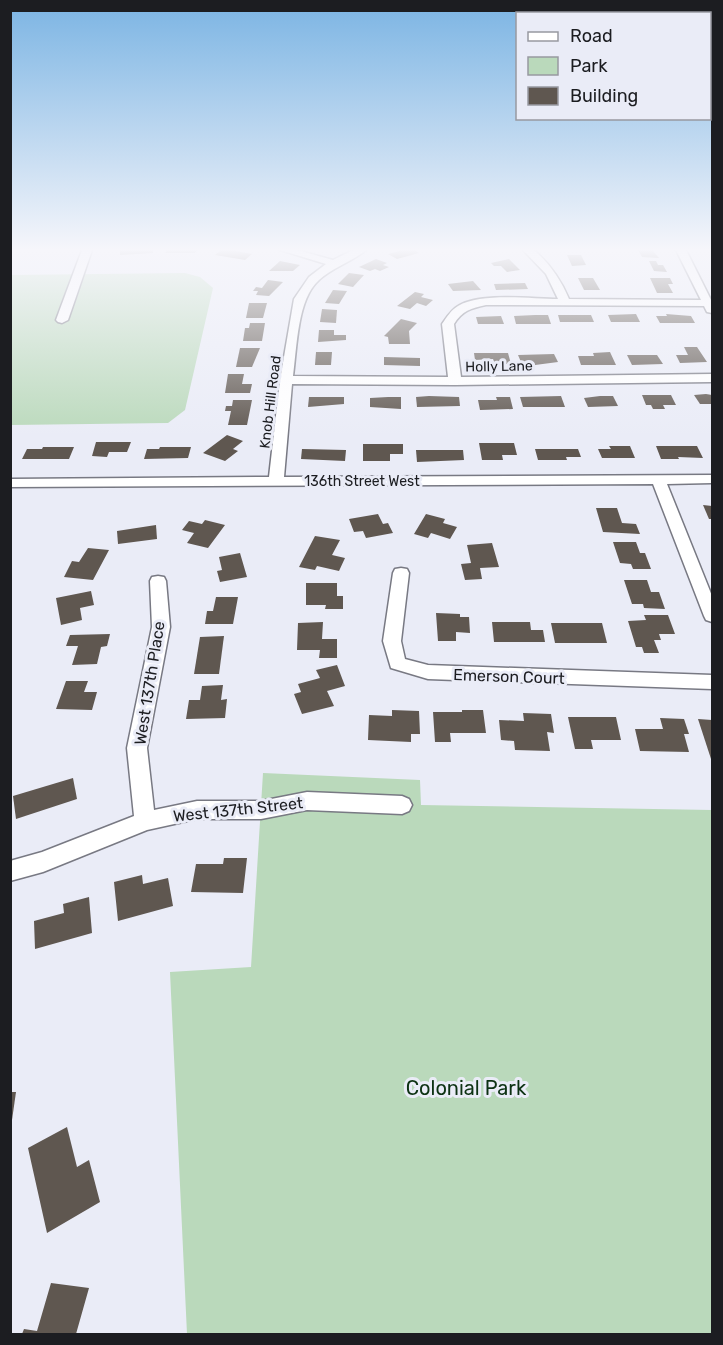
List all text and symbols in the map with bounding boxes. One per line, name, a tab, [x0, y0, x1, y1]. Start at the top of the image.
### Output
legend	[516, 12, 711, 120]
text: Road	[570, 25, 613, 47]
text: Park	[570, 55, 608, 77]
text: Building	[570, 85, 638, 107]
street label: Knob Hill Road	[256, 355, 285, 449]
street label: Holly Lane	[465, 357, 533, 376]
street label: 136th Street West	[304, 473, 420, 490]
street label: West 137th Place	[130, 620, 169, 746]
street label: Emerson Court	[453, 665, 565, 688]
street label: West 137th Street	[172, 793, 304, 826]
park label: Colonial Park	[406, 1076, 527, 1100]

